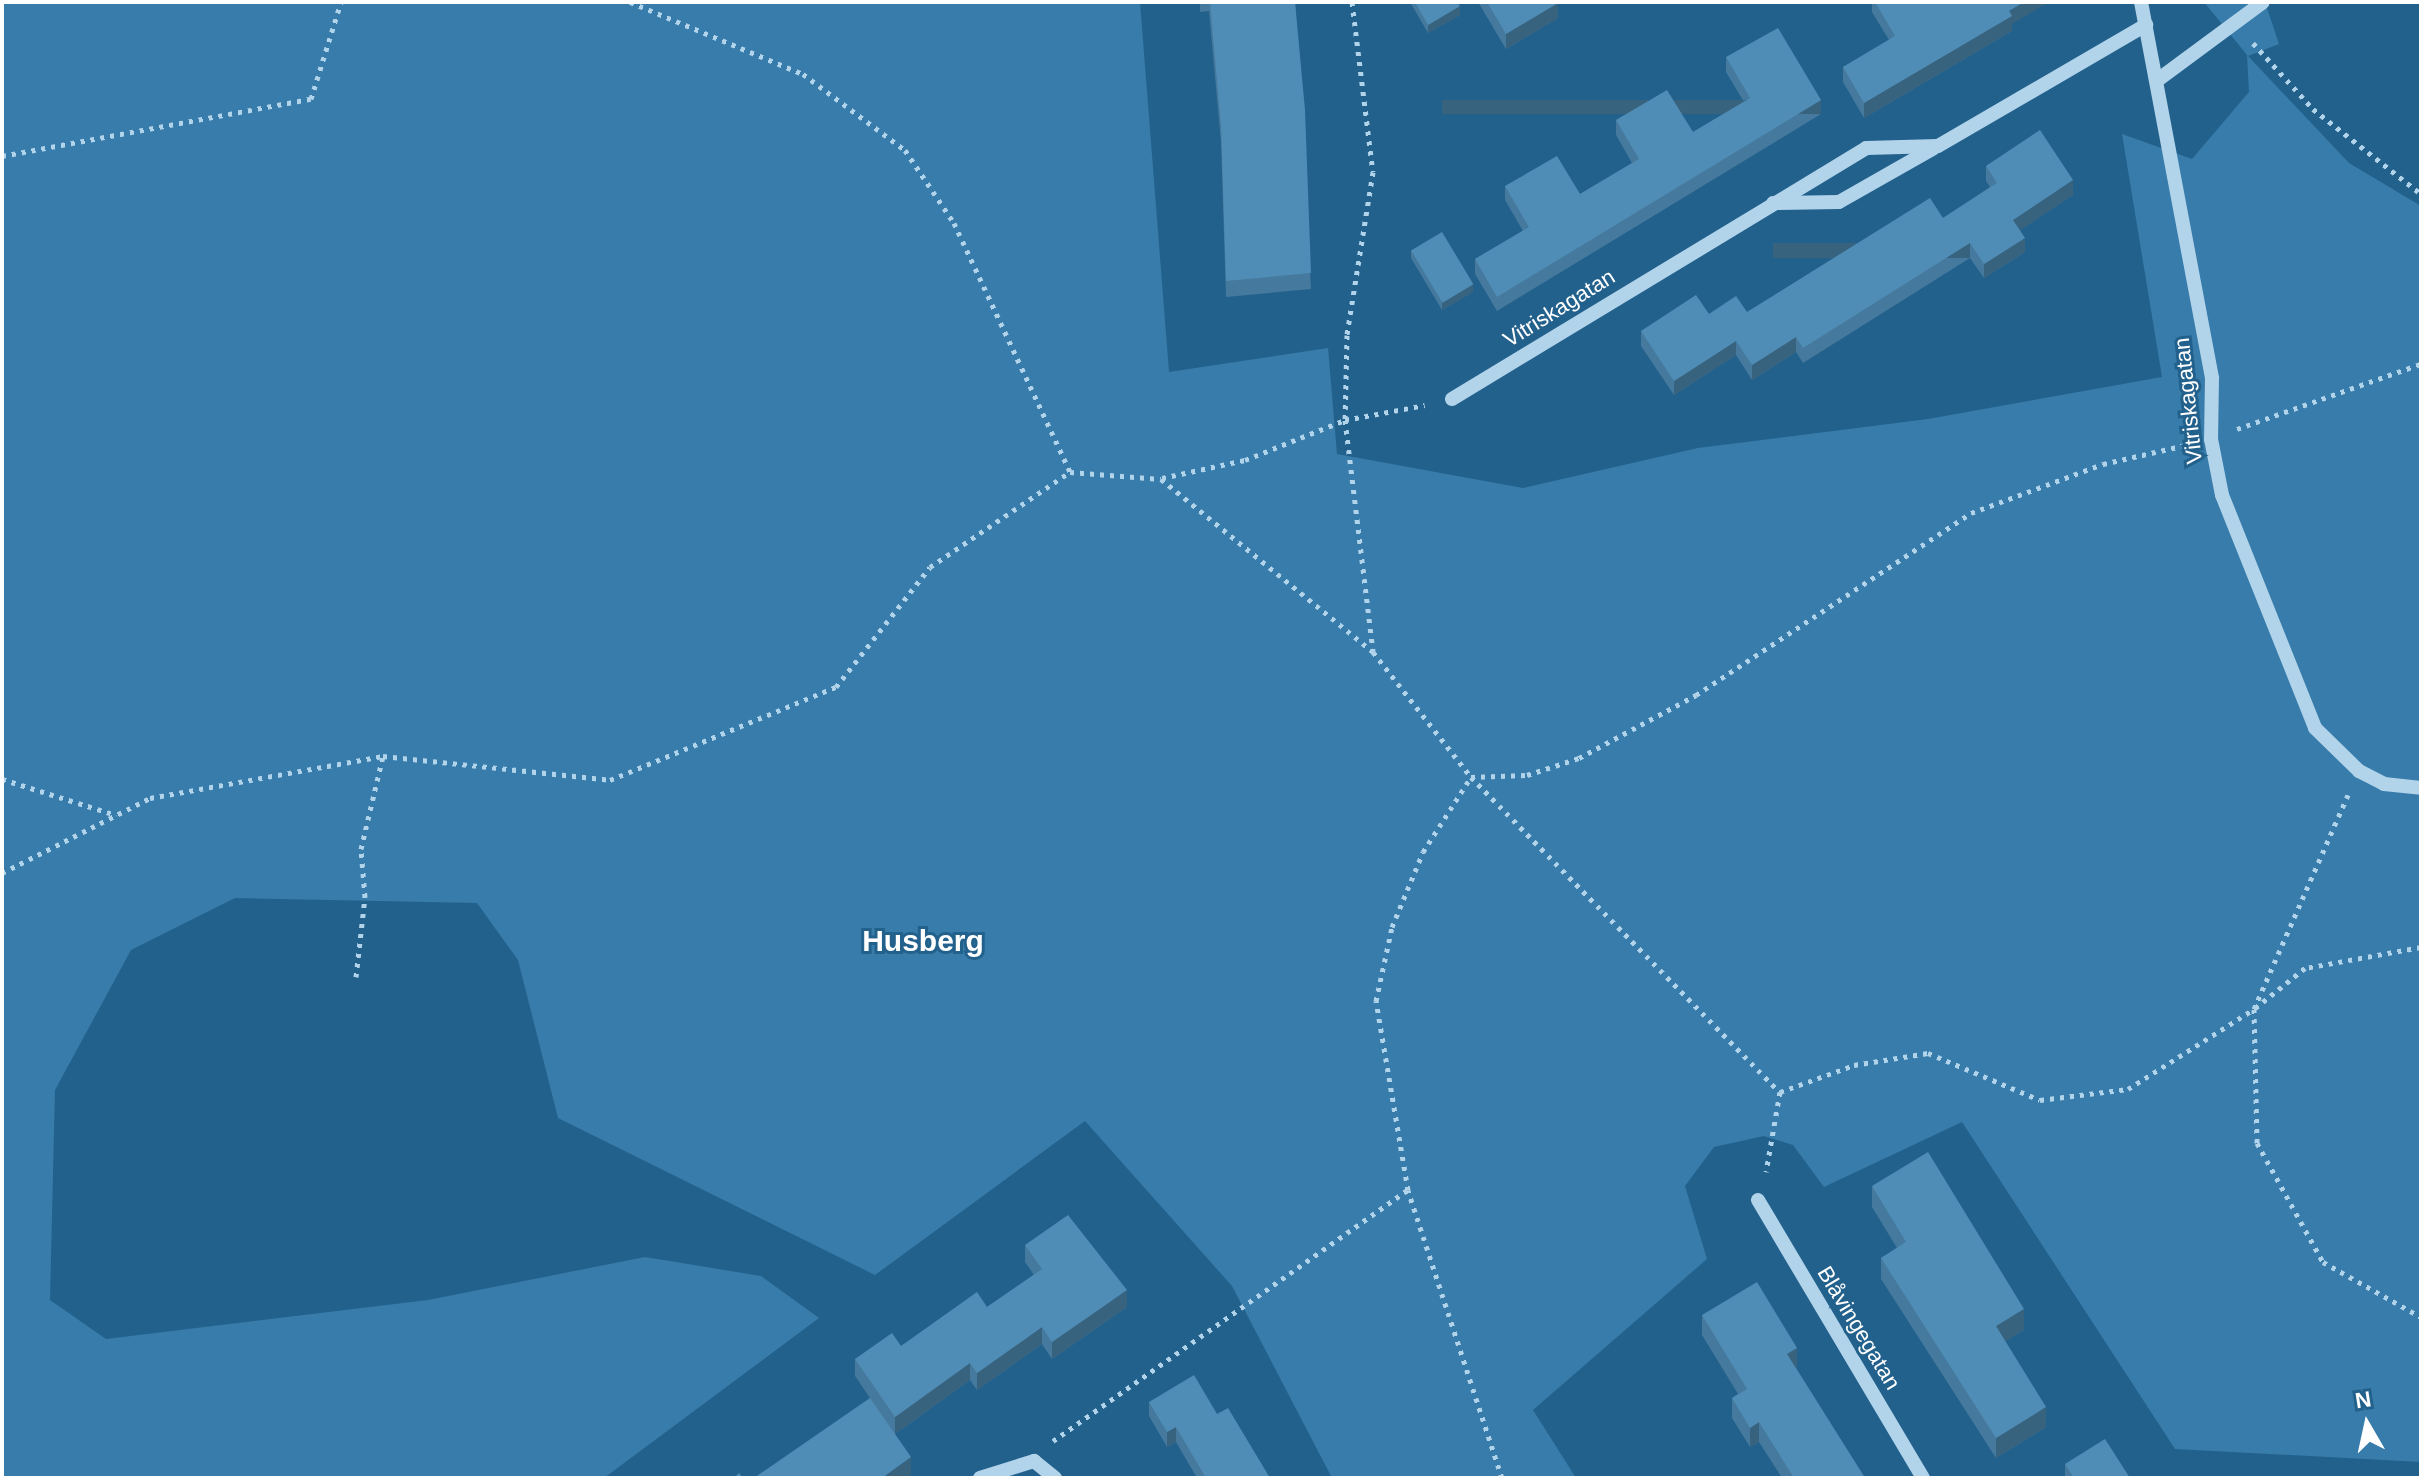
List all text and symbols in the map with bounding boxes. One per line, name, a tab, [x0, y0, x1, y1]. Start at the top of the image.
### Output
street label: Vitriskagatan	[1498, 263, 1620, 353]
street label: Vitriskagatan	[2168, 337, 2208, 465]
district label: Husberg	[862, 923, 984, 959]
street label: Blåvingegatan	[1812, 1261, 1906, 1395]
north arrow	[2327, 1384, 2407, 1464]
text: N	[2353, 1386, 2373, 1413]

